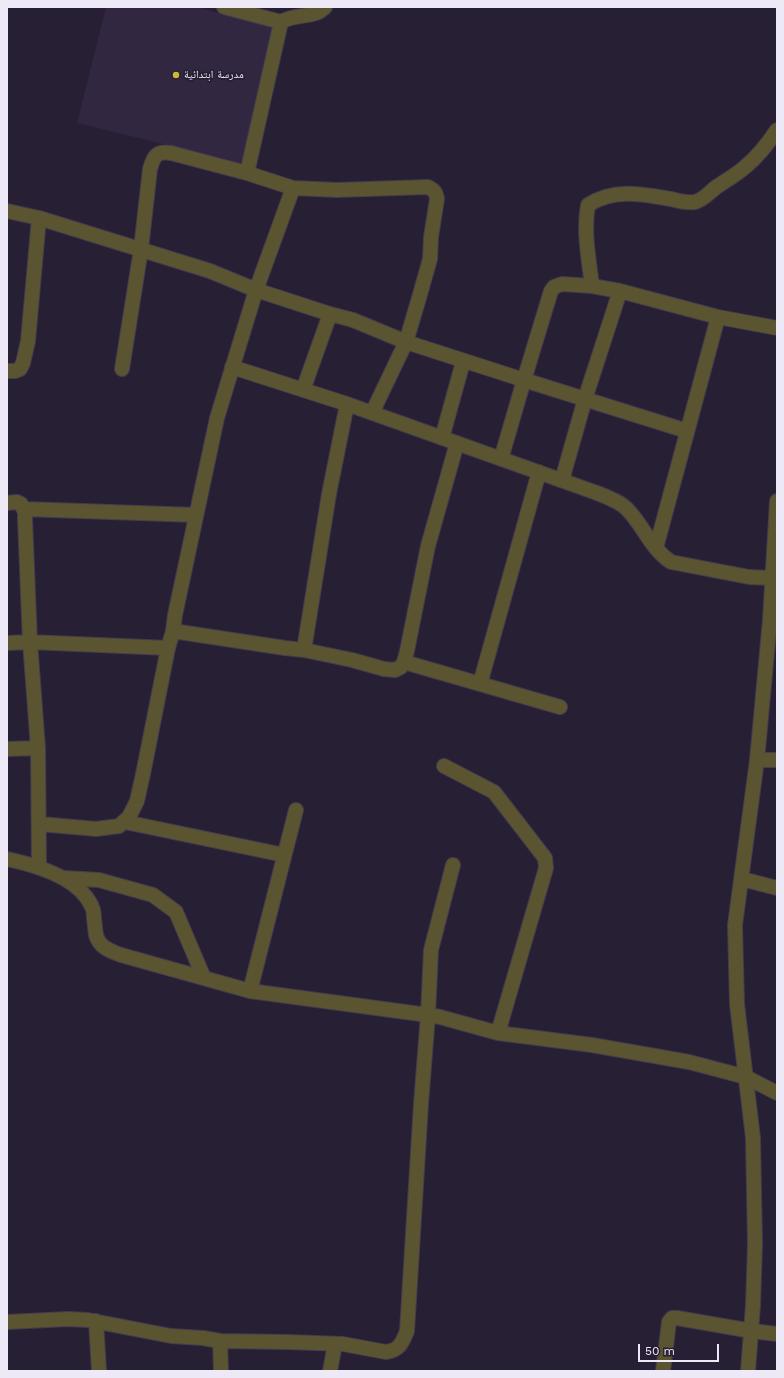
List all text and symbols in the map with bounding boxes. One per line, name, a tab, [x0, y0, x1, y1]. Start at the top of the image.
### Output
place label: مدرسة ابتدائية	[184, 68, 244, 82]
marker: مدرسة ابتدائية	[171, 70, 181, 80]
scale bar	[640, 1336, 721, 1362]
text: 50 m	[645, 1344, 675, 1358]

